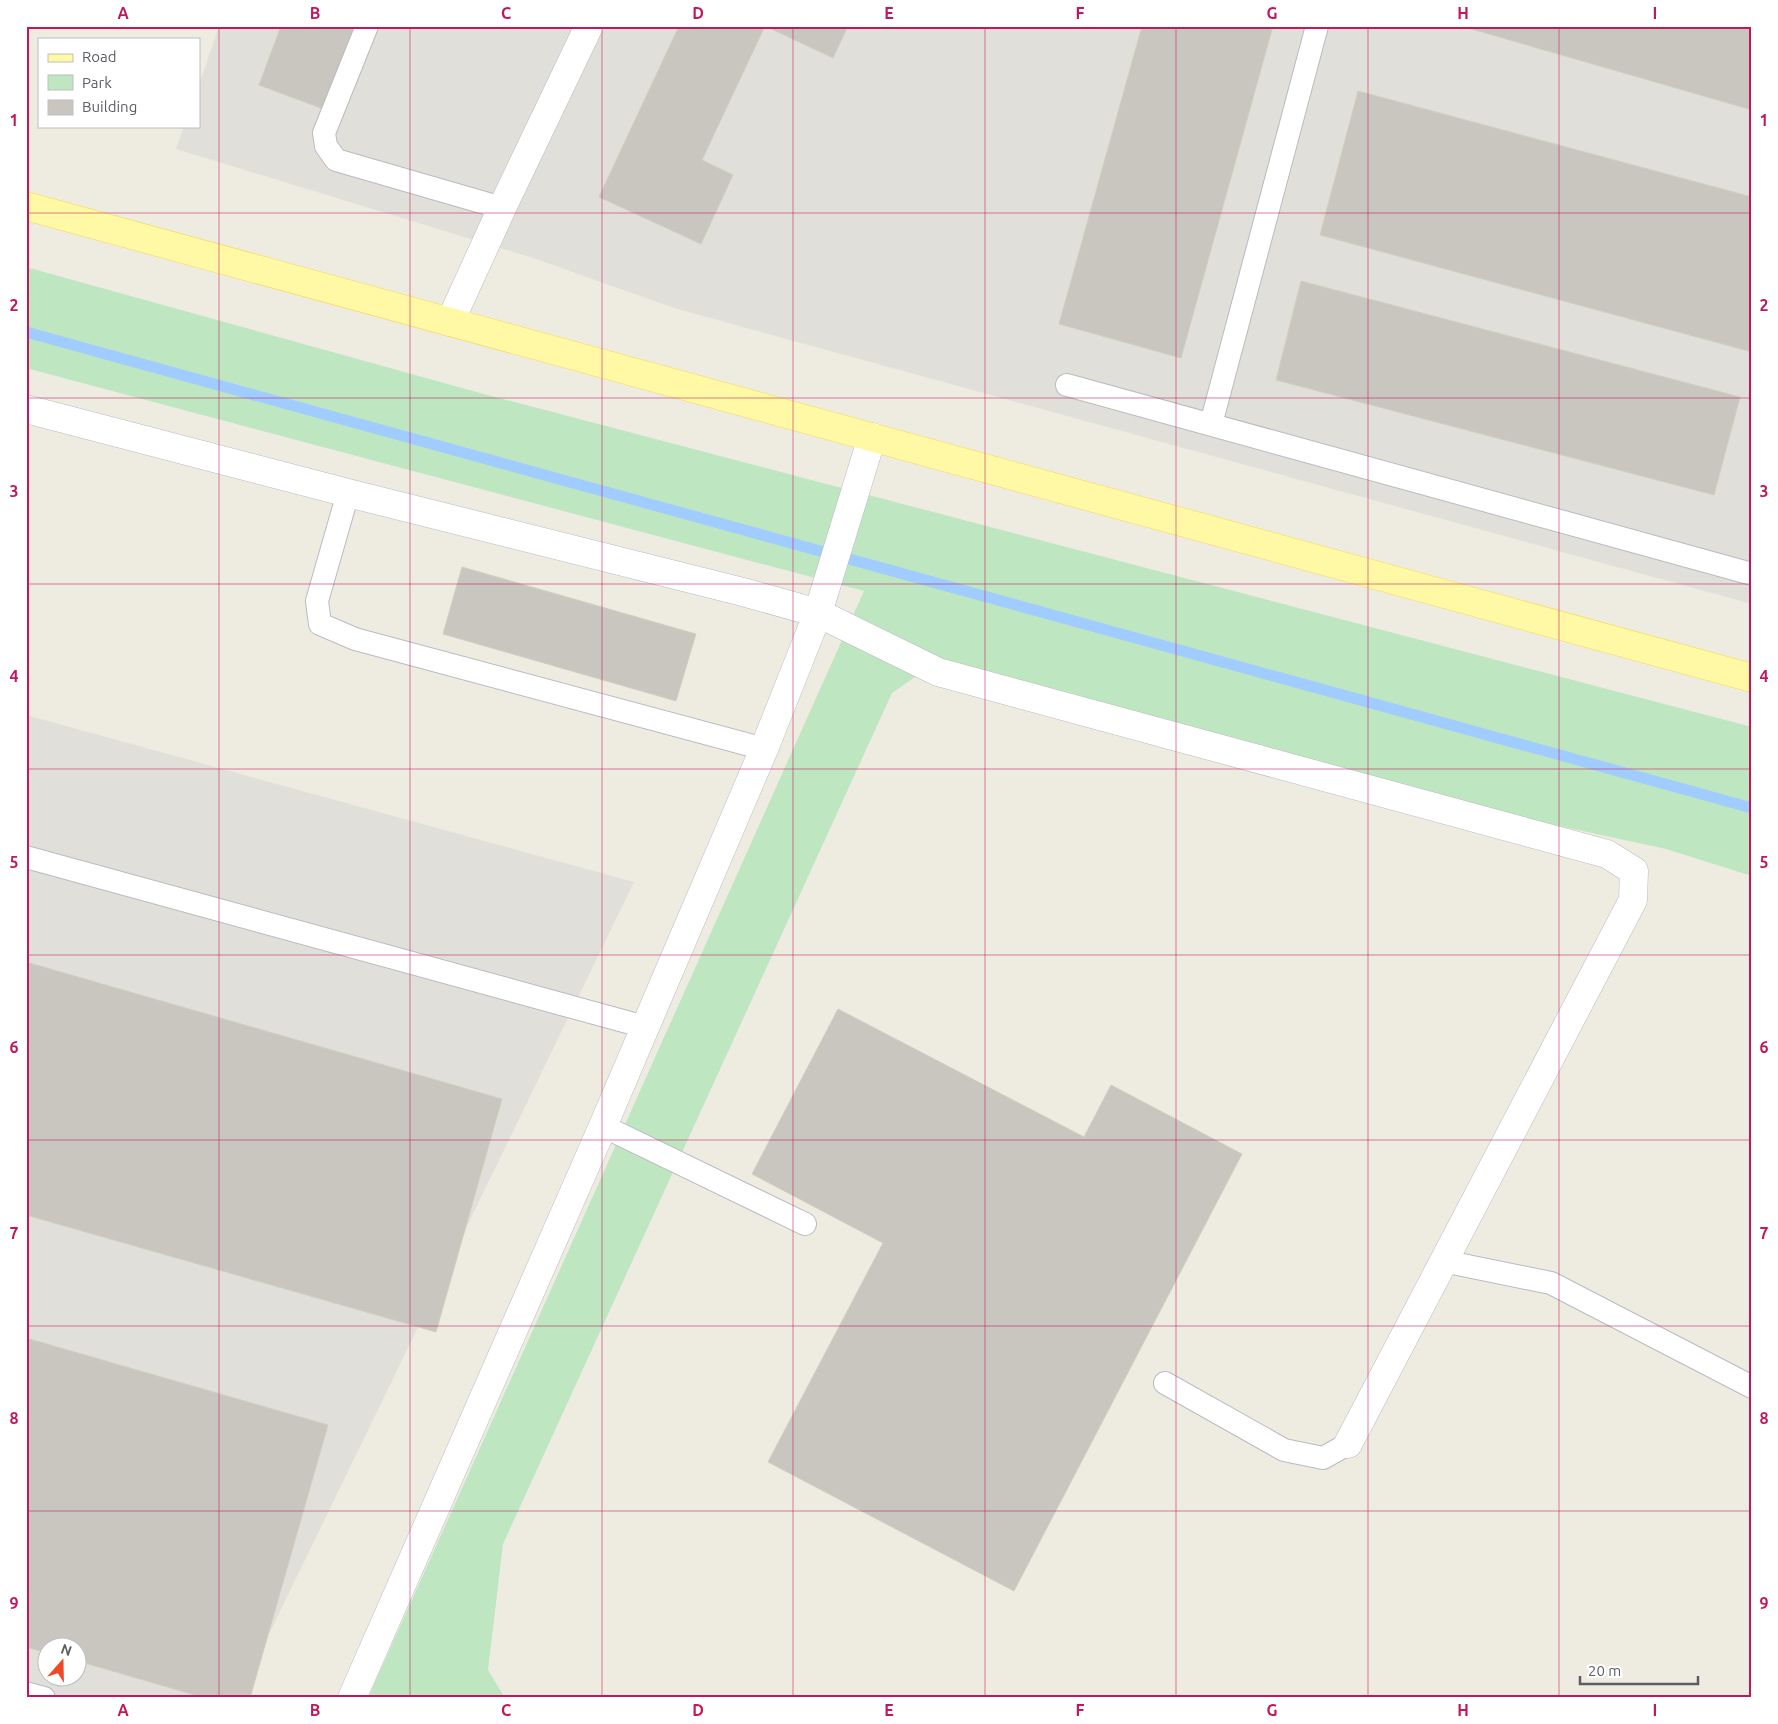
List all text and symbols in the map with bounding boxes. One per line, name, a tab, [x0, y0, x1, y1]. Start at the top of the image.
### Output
text: A	[117, 4, 129, 22]
text: B	[310, 4, 320, 22]
text: C	[501, 4, 511, 22]
text: D	[692, 4, 704, 22]
text: E	[884, 4, 894, 22]
text: F	[1076, 4, 1085, 22]
text: G	[1266, 4, 1278, 22]
text: H	[1457, 4, 1469, 22]
text: I	[1653, 4, 1657, 22]
legend	[38, 38, 200, 128]
text: Road	[82, 48, 117, 65]
text: Park	[82, 74, 112, 91]
text: Building	[82, 98, 137, 115]
text: 1	[9, 111, 19, 129]
text: 1	[1759, 111, 1769, 129]
text: 2	[9, 296, 19, 314]
text: 2	[1759, 296, 1769, 314]
text: 3	[9, 482, 19, 500]
text: 3	[1759, 482, 1769, 500]
text: 4	[9, 667, 19, 685]
text: 4	[1759, 667, 1769, 685]
text: 5	[9, 853, 19, 871]
text: 5	[1759, 853, 1769, 871]
text: 6	[9, 1038, 19, 1056]
text: 6	[1759, 1038, 1769, 1056]
text: 7	[9, 1224, 19, 1242]
text: 7	[1759, 1224, 1769, 1242]
text: 8	[9, 1409, 19, 1427]
text: 8	[1759, 1409, 1769, 1427]
text: 9	[9, 1594, 19, 1612]
text: 9	[1759, 1594, 1769, 1612]
north arrow	[38, 1636, 88, 1686]
text: N	[59, 1640, 74, 1659]
scale bar	[1580, 1654, 1698, 1686]
text: 20 m	[1588, 1662, 1621, 1679]
text: A	[117, 1701, 129, 1719]
text: B	[310, 1701, 320, 1719]
text: C	[501, 1701, 511, 1719]
text: D	[692, 1701, 704, 1719]
text: E	[884, 1701, 894, 1719]
text: F	[1076, 1701, 1085, 1719]
text: G	[1266, 1701, 1278, 1719]
text: H	[1457, 1701, 1469, 1719]
text: I	[1653, 1701, 1657, 1719]

